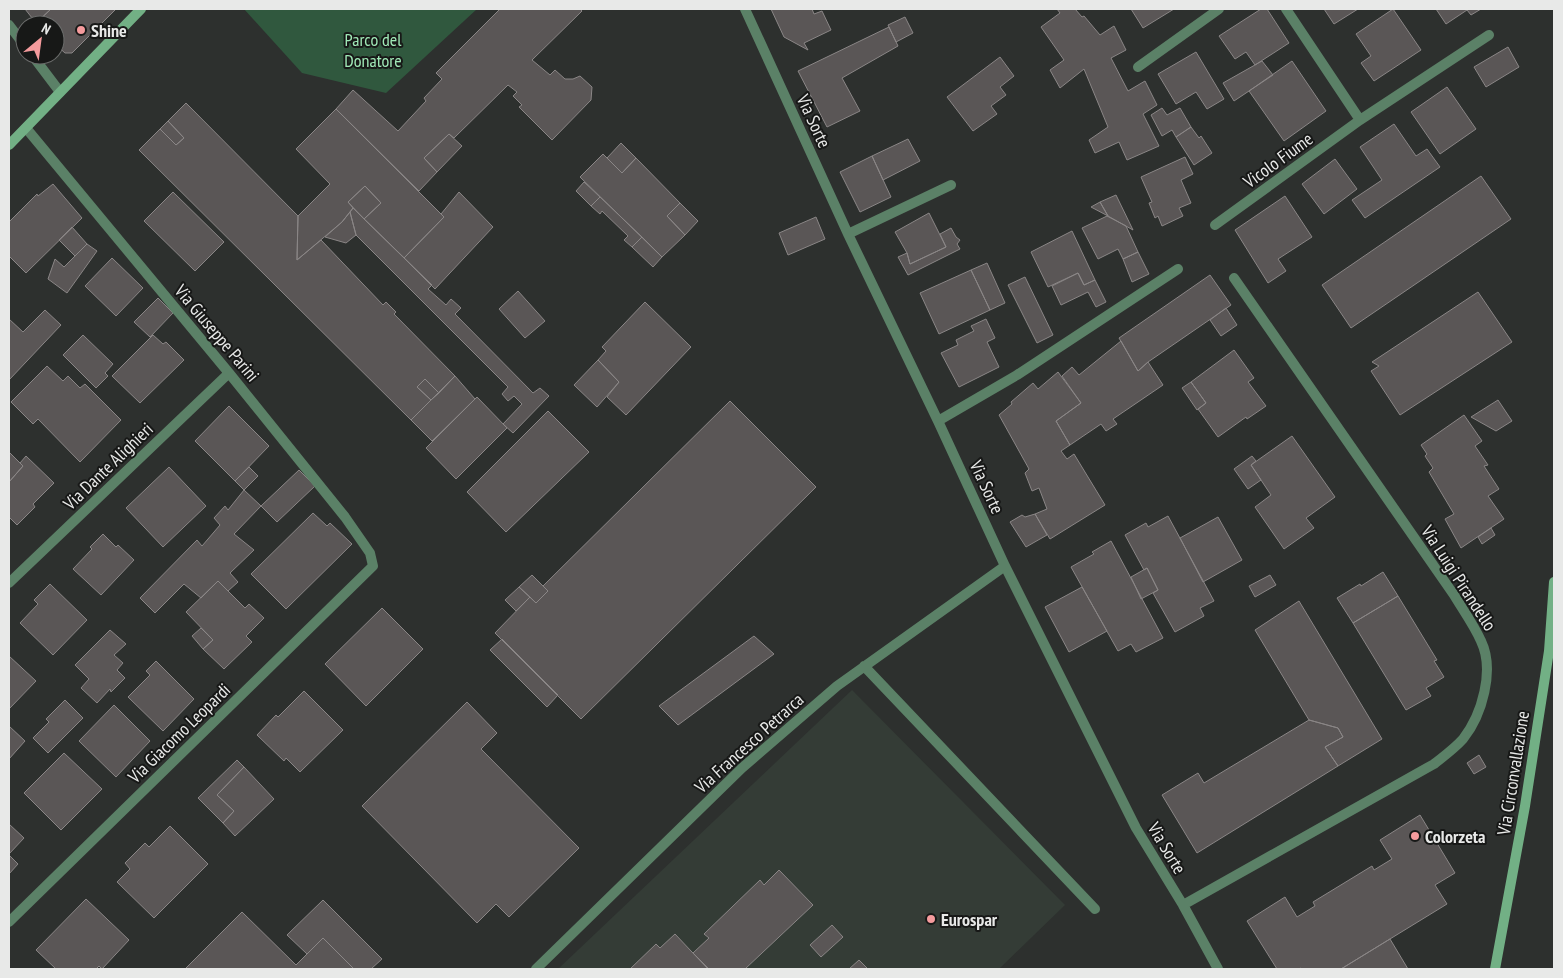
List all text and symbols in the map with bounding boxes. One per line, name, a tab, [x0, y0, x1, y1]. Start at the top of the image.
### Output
north arrow	[15, 15, 65, 65]
text: N	[39, 19, 54, 38]
place label: Shine	[91, 19, 127, 42]
marker: Shine	[75, 24, 87, 36]
park label: Parco del Donatore	[344, 28, 402, 72]
street label: Via Sorte	[791, 90, 836, 151]
street label: Vicolo Fiume	[1238, 127, 1317, 193]
street label: Via Giuseppe Parini	[169, 279, 264, 386]
street label: Via Dante Alighieri	[58, 417, 158, 515]
street label: Via Sorte	[964, 456, 1009, 517]
street label: Via Luigi Pirandello	[1416, 520, 1502, 635]
street label: Via Giacomo Leopardi	[122, 678, 235, 788]
street label: Via Francesco Petrarca	[689, 688, 808, 799]
street label: Via Circonvallazione	[1492, 709, 1534, 838]
street label: Via Sorte	[1142, 817, 1191, 878]
place label: Colorzeta	[1425, 825, 1486, 848]
marker: Colorzeta	[1409, 830, 1421, 842]
place label: Eurospar	[941, 908, 998, 931]
marker: Eurospar	[925, 913, 937, 925]

